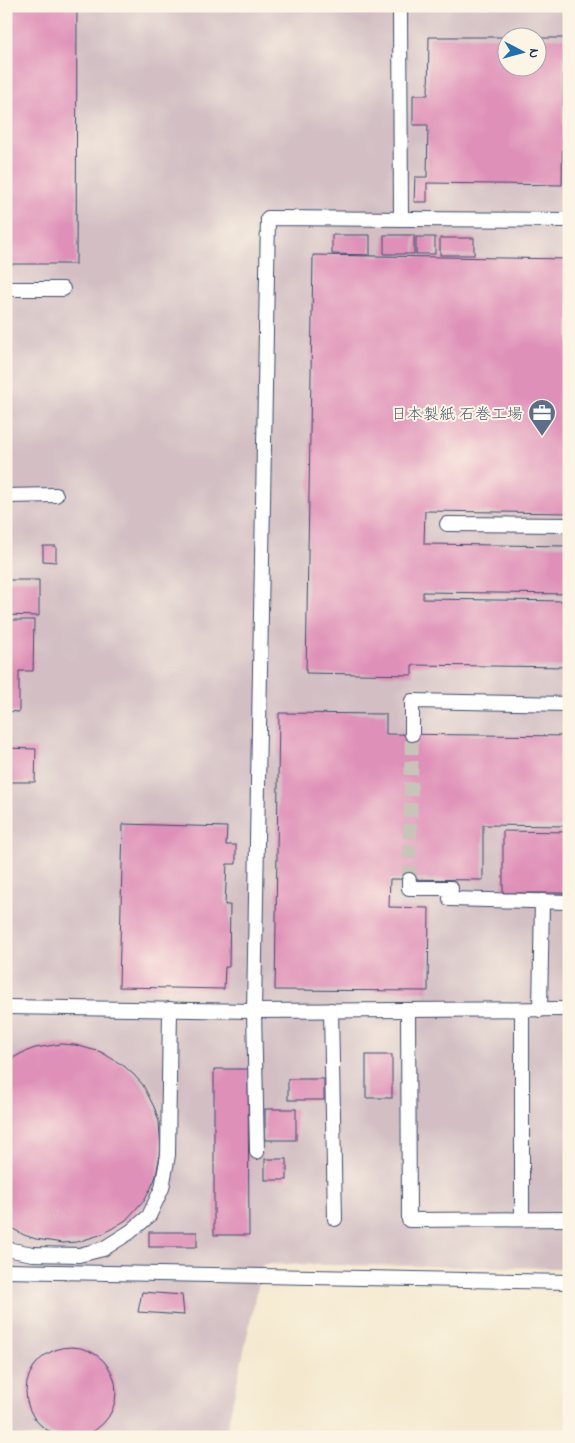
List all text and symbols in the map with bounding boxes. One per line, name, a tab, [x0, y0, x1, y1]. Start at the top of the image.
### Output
north arrow	[498, 28, 548, 78]
text: N	[523, 47, 544, 59]
office icon: 日本製紙 石巻工場	[527, 398, 557, 437]
place label: 日本製紙 石巻工場	[391, 403, 523, 427]

